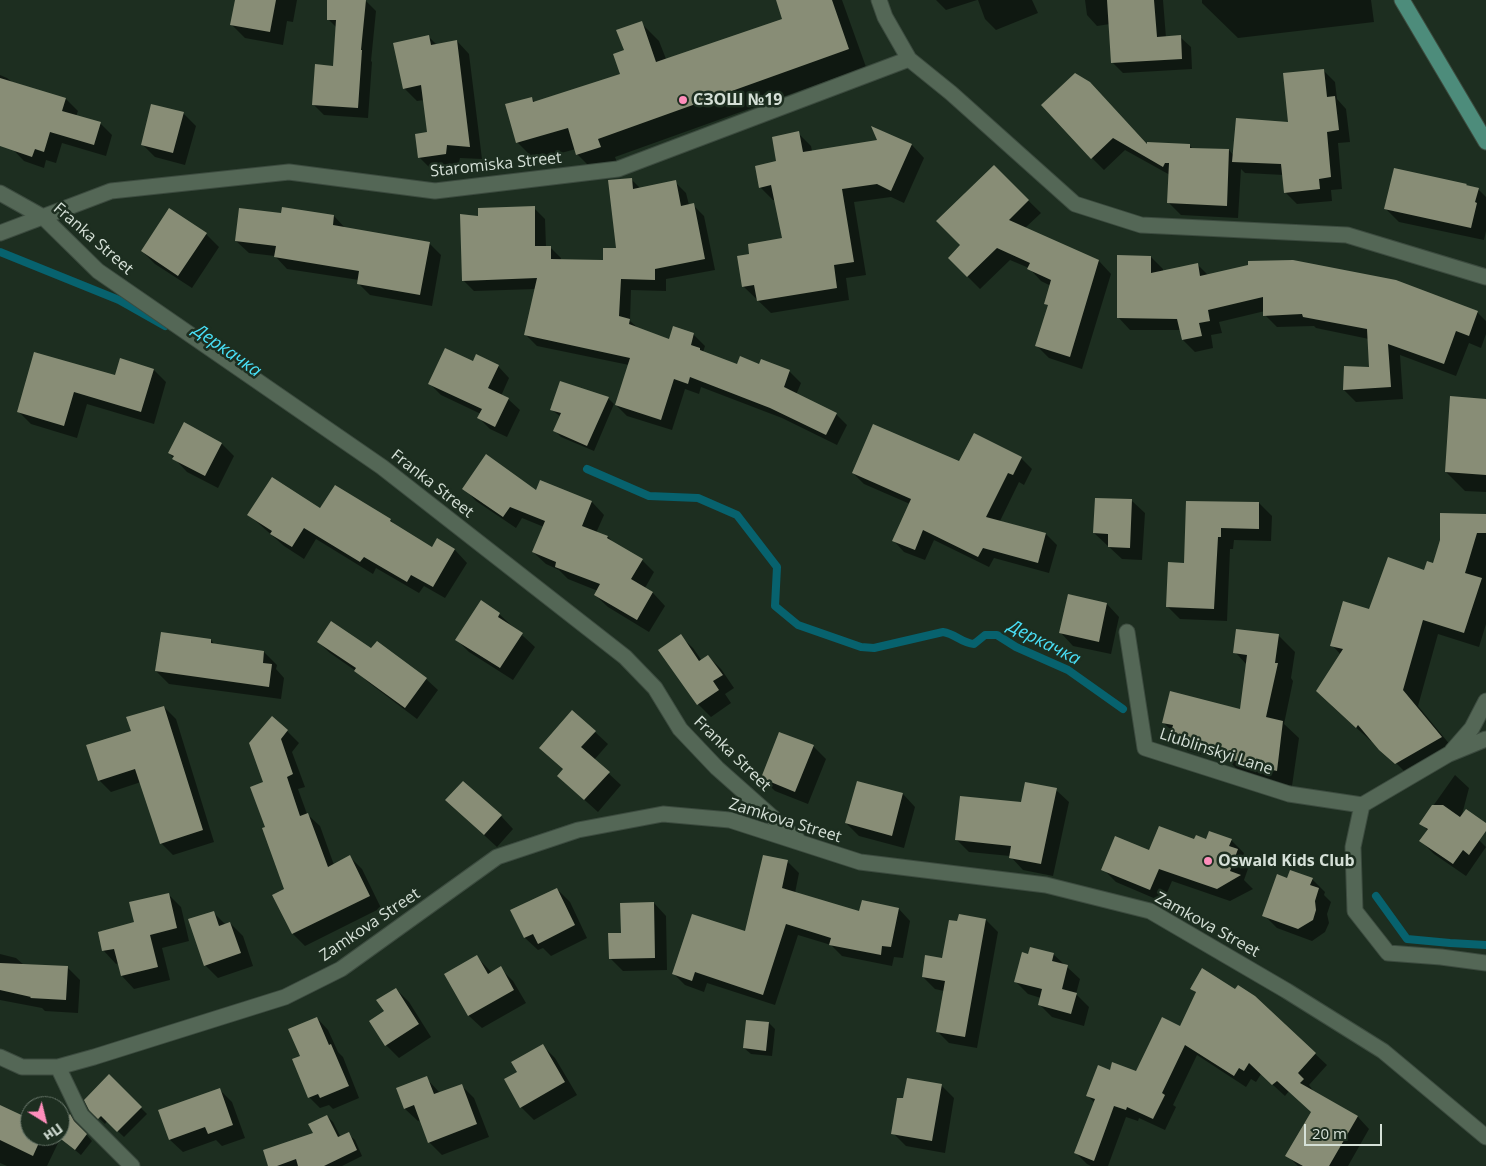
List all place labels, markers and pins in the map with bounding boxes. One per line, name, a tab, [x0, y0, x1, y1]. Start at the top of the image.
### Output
place label: СЗОШ №19	[693, 90, 782, 110]
marker: СЗОШ №19	[677, 94, 689, 106]
place label: Oswald Kids Club	[1218, 851, 1355, 871]
marker: Oswald Kids Club	[1202, 855, 1214, 867]

